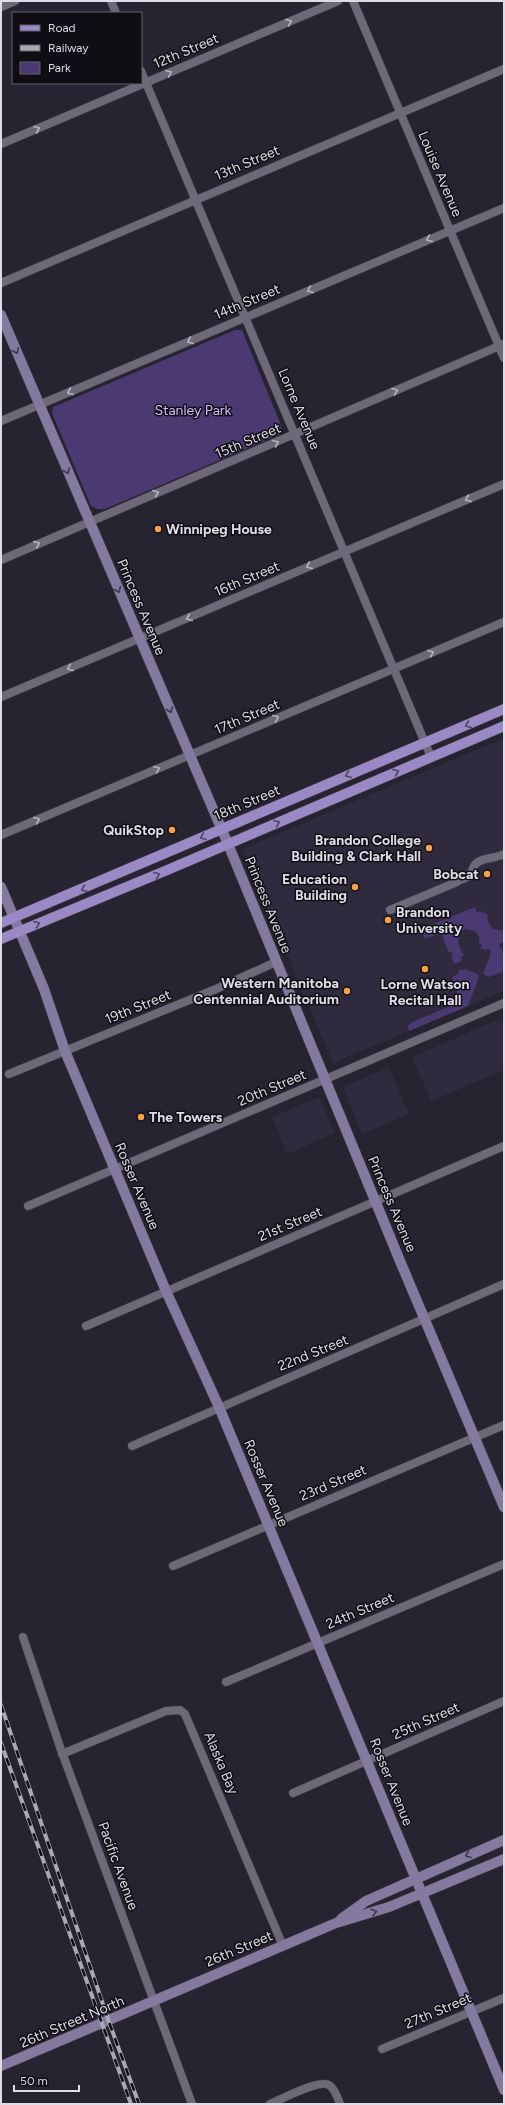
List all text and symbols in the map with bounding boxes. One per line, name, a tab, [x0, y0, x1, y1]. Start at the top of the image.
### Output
legend	[12, 12, 142, 84]
one-way arrow	[285, 19, 292, 27]
text: Road	[48, 21, 76, 35]
street label: 12th Street	[151, 30, 221, 72]
text: Railway	[48, 41, 89, 55]
text: Park	[48, 61, 71, 75]
one-way arrow	[166, 69, 173, 77]
one-way arrow	[32, 126, 40, 134]
street label: Louise Avenue	[414, 129, 466, 220]
street label: 13th Street	[212, 142, 282, 184]
one-way arrow	[426, 235, 433, 243]
street label: 14th Street	[211, 280, 283, 324]
one-way arrow	[306, 285, 314, 293]
one-way arrow	[187, 336, 194, 344]
one-way arrow	[12, 347, 20, 354]
street label: Lorne Avenue	[274, 366, 324, 452]
one-way arrow	[67, 387, 74, 395]
one-way arrow	[391, 388, 399, 396]
park label: Stanley Park	[155, 402, 232, 419]
street label: 15th Street	[213, 420, 283, 462]
one-way arrow	[273, 439, 280, 447]
one-way arrow	[63, 467, 71, 474]
one-way arrow	[152, 490, 160, 498]
one-way arrow	[465, 494, 473, 502]
place label: Winnipeg House	[166, 521, 272, 538]
marker: Winnipeg House	[153, 524, 163, 534]
one-way arrow	[33, 541, 40, 549]
street label: Princess Avenue	[113, 556, 169, 658]
street label: 16th Street	[212, 558, 282, 600]
one-way arrow	[306, 562, 313, 570]
one-way arrow	[114, 587, 122, 594]
one-way arrow	[186, 613, 193, 621]
one-way arrow	[426, 650, 434, 658]
one-way arrow	[66, 664, 73, 672]
street label: 17th Street	[212, 696, 282, 738]
one-way arrow	[165, 706, 173, 713]
one-way arrow	[273, 715, 280, 723]
one-way arrow	[465, 720, 472, 728]
one-way arrow	[152, 766, 160, 774]
one-way arrow	[392, 769, 400, 777]
one-way arrow	[345, 771, 352, 779]
street label: 18th Street	[211, 781, 283, 825]
one-way arrow	[32, 817, 40, 825]
one-way arrow	[272, 820, 280, 828]
place label: QuikStop	[103, 822, 164, 839]
marker: QuikStop	[167, 825, 177, 835]
place label: Brandon College Building & Clark Hall	[291, 832, 421, 865]
one-way arrow	[200, 833, 207, 841]
marker: Brandon College Building & Clark Hall	[424, 843, 434, 853]
street label: Princess Avenue	[241, 854, 295, 956]
place label: Bobcat	[433, 866, 479, 883]
marker: Bobcat	[482, 869, 492, 879]
one-way arrow	[154, 871, 161, 879]
place label: Education Building	[282, 871, 347, 904]
marker: Education Building	[350, 882, 360, 892]
one-way arrow	[80, 884, 87, 892]
place label: Brandon University	[396, 904, 463, 937]
marker: Brandon University	[383, 915, 393, 925]
one-way arrow	[32, 921, 40, 929]
marker: Lorne Watson Recital Hall	[420, 964, 430, 974]
place label: Western Manitoba Centennial Auditorium	[193, 975, 339, 1008]
place label: Lorne Watson Recital Hall	[381, 976, 469, 1009]
street label: 19th Street	[103, 986, 173, 1028]
marker: Western Manitoba Centennial Auditorium	[342, 986, 352, 996]
street label: 20th Street	[235, 1066, 309, 1110]
place label: The Towers	[149, 1109, 223, 1126]
marker: The Towers	[136, 1112, 146, 1122]
street label: Rosser Avenue	[111, 1140, 163, 1232]
street label: Princess Avenue	[364, 1153, 420, 1255]
street label: 21st Street	[255, 1203, 325, 1245]
street label: 22nd Street	[275, 1331, 351, 1375]
street label: Rosser Avenue	[240, 1437, 292, 1529]
street label: 23rd Street	[297, 1461, 369, 1505]
street label: 24th Street	[323, 1589, 397, 1633]
street label: 25th Street	[390, 1699, 462, 1743]
street label: Alaska Bay	[200, 1729, 242, 1797]
street label: Rosser Avenue	[366, 1736, 416, 1829]
street label: Pacific Avenue	[94, 1820, 142, 1913]
one-way arrow	[465, 1850, 473, 1858]
one-way arrow	[370, 1908, 377, 1917]
street label: 26th Street	[203, 1927, 275, 1971]
street label: 27th Street	[402, 1989, 474, 2033]
street label: 26th Street North	[17, 1992, 127, 2052]
scale bar	[14, 2067, 79, 2093]
text: 50 m	[20, 2074, 48, 2088]

